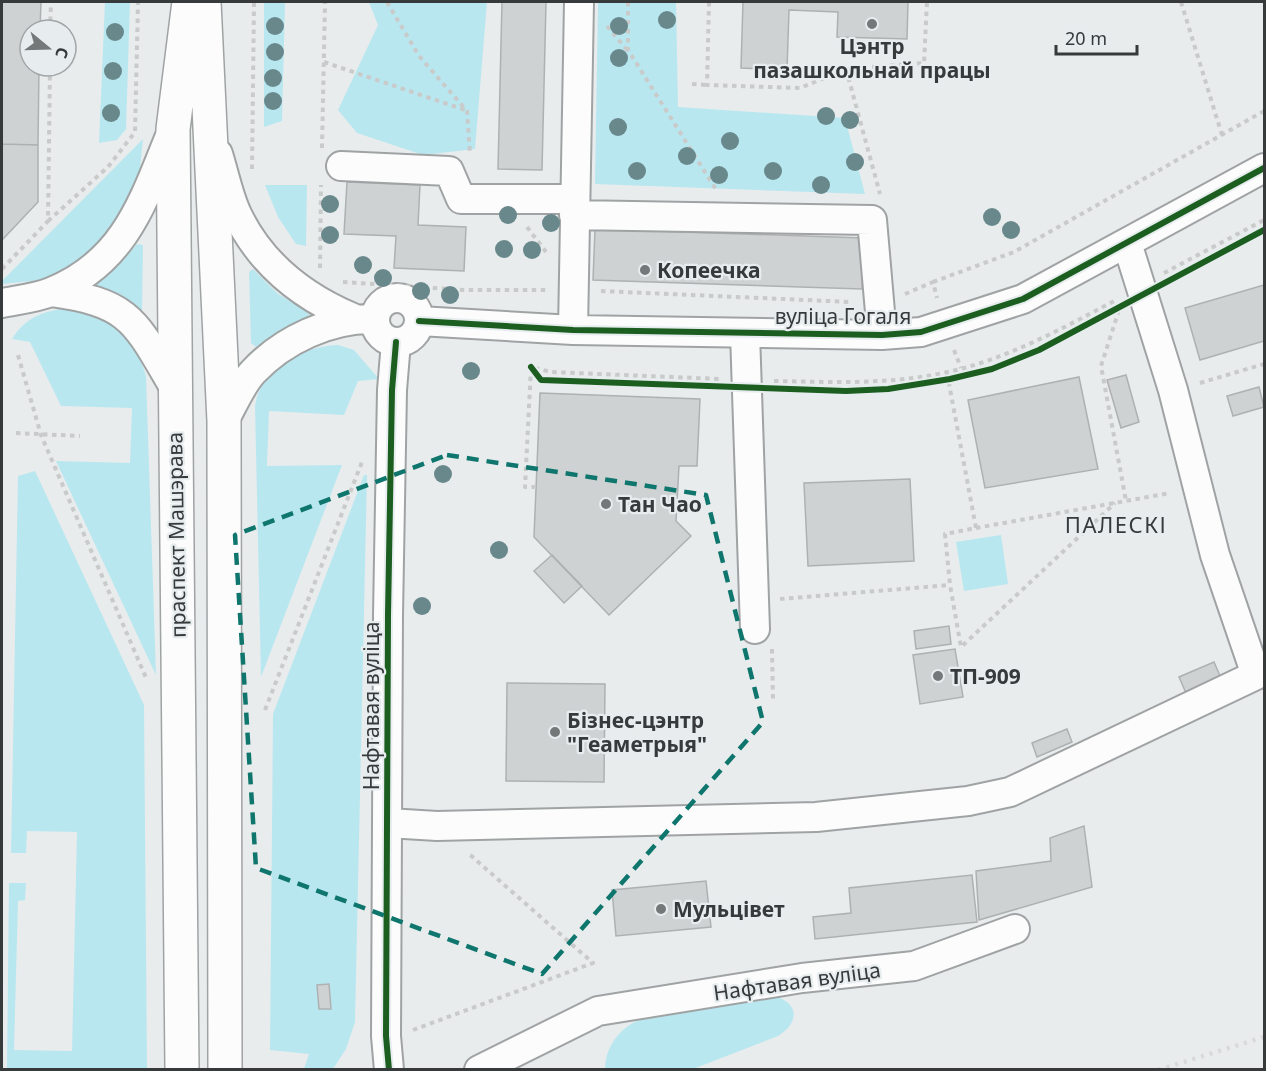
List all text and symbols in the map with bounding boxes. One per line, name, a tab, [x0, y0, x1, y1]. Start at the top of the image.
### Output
marker: Цэнтр пазашкольнай працы	[865, 17, 879, 31]
north arrow	[18, 18, 78, 78]
scale bar	[1056, 18, 1137, 56]
text: 20 m	[1065, 26, 1107, 50]
place label: Цэнтр пазашкольнай працы	[753, 32, 991, 84]
text: С	[50, 44, 74, 61]
place label: Копеечка	[657, 256, 761, 284]
marker: Копеечка	[638, 263, 652, 277]
street label: вуліца Гогаля	[775, 302, 911, 330]
street label: праспект Машэрава	[160, 432, 192, 638]
place label: Тан Чао	[618, 490, 702, 518]
marker: Тан Чао	[599, 497, 613, 511]
district label: ПАЛЕСКІ	[1065, 509, 1167, 539]
street label: Нафтавая вуліца	[357, 622, 385, 790]
place label: ТП-909	[950, 662, 1021, 690]
marker: ТП-909	[931, 669, 945, 683]
place label: Бізнес-цэнтр "Геаметрыя"	[567, 706, 707, 758]
marker: Бізнес-цэнтр "Геаметрыя"	[548, 725, 562, 739]
place label: Мульцівет	[673, 895, 785, 923]
marker: Мульцівет	[654, 902, 668, 916]
street label: Нафтавая вуліца	[712, 955, 882, 1007]

